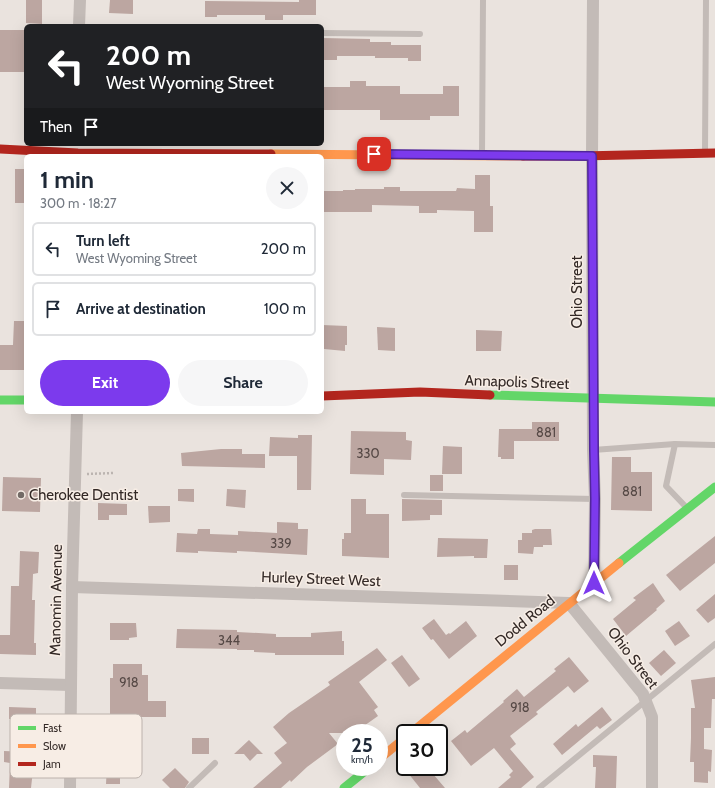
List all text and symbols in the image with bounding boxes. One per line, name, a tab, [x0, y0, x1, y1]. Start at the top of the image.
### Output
text: 200 m	[106, 38, 191, 72]
icon: left	[40, 40, 92, 92]
text: West Wyoming Street	[106, 72, 274, 94]
icon: arrive	[80, 116, 102, 138]
text: Then	[40, 118, 72, 136]
pin	[357, 137, 391, 171]
icon: arrive	[363, 143, 385, 165]
text: 1 min	[40, 165, 94, 194]
button: close	[266, 167, 308, 209]
text: 300 m · 18:27	[40, 195, 117, 211]
text: Turn left	[76, 232, 130, 250]
icon: left	[42, 238, 64, 260]
text: 200 m	[261, 240, 306, 258]
text: West Wyoming Street	[76, 250, 197, 266]
street label: Ohio Street	[568, 256, 586, 328]
icon: arrive	[42, 298, 64, 320]
text: Arrive at destination	[76, 300, 206, 318]
text: 100 m	[264, 300, 306, 318]
button: Exit	[40, 360, 170, 406]
button: Share	[178, 360, 308, 406]
street label: Annapolis Street	[464, 371, 570, 393]
house number: 881	[536, 424, 556, 440]
house number: 330	[356, 445, 380, 461]
house number: 881	[622, 483, 642, 499]
place label: Cherokee Dentist	[29, 486, 138, 504]
marker: Cherokee Dentist	[16, 490, 26, 500]
house number: 339	[270, 535, 292, 551]
street label: Manomin Avenue	[46, 544, 66, 656]
position arrow	[573, 562, 615, 604]
street label: Hurley Street West	[261, 568, 381, 590]
street label: Dodd Road	[492, 591, 558, 651]
street label: Ohio Street	[604, 623, 662, 693]
house number: 344	[218, 632, 241, 648]
house number: 918	[119, 674, 139, 690]
house number: 918	[510, 699, 530, 715]
legend	[10, 714, 142, 778]
text: Fast	[43, 721, 62, 735]
speed limit sign: 30	[396, 724, 448, 776]
text: 25	[351, 733, 373, 757]
text: Slow	[43, 739, 66, 753]
text: km/h	[351, 753, 373, 766]
text: Jam	[42, 757, 61, 771]

